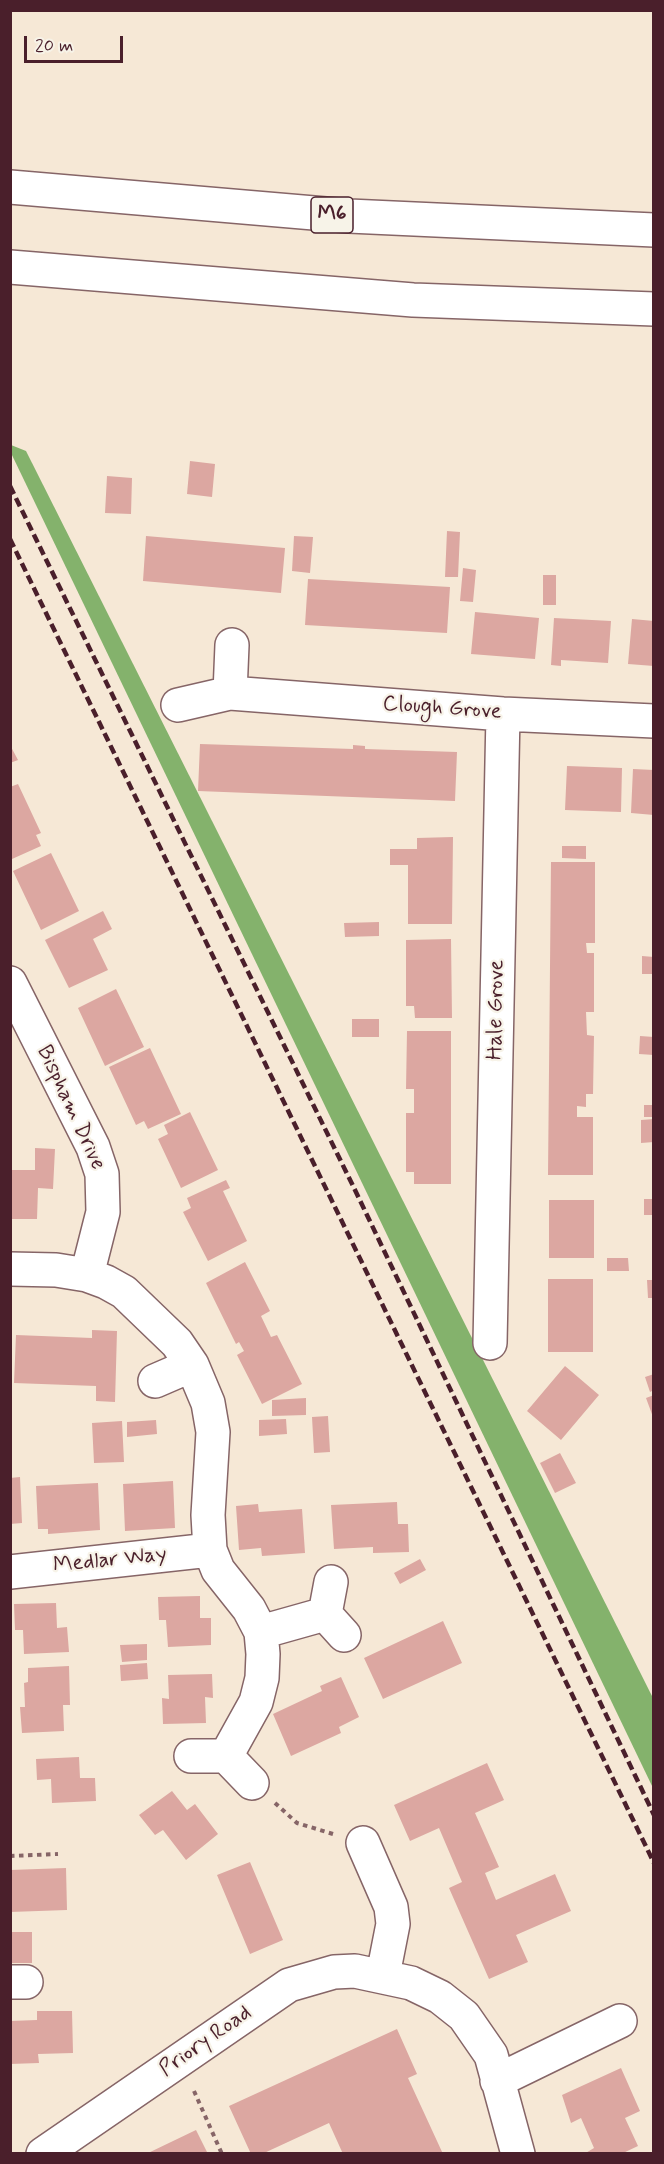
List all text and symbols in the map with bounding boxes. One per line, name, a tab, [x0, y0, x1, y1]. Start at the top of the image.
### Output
scale bar	[27, 24, 126, 62]
text: 20 m	[35, 34, 73, 58]
road number: M6	[311, 197, 353, 233]
street label: Clough Grove	[382, 692, 502, 726]
street label: Hale Grove	[483, 960, 511, 1060]
street label: Bispham Drive	[30, 1042, 110, 1174]
street label: Medlar Way	[52, 1542, 168, 1580]
street label: Priory Road	[155, 2001, 257, 2083]

